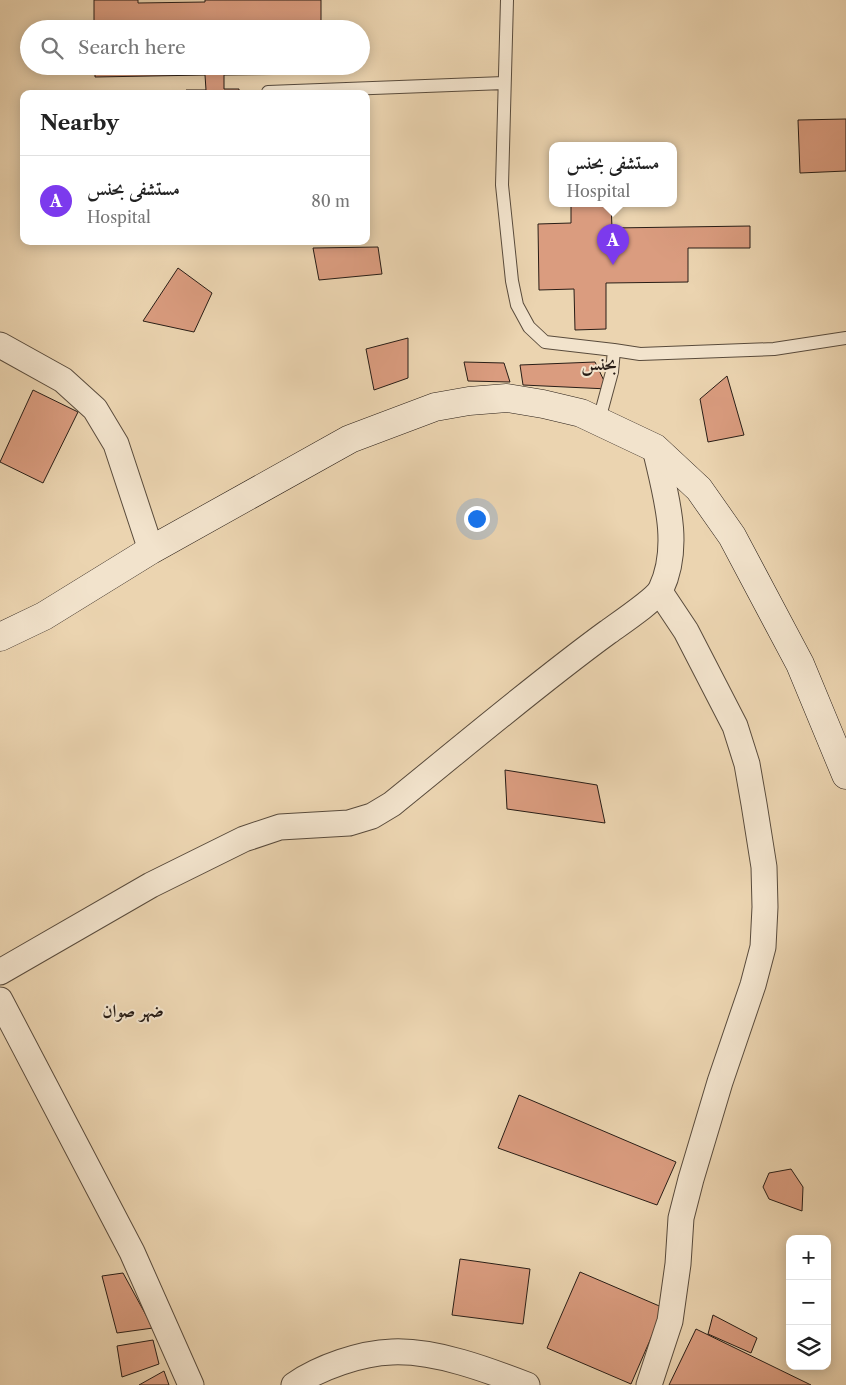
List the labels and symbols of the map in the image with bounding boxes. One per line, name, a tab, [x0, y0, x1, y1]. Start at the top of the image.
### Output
pin: A	[597, 224, 629, 265]
district label: بحنس	[581, 353, 617, 376]
your location	[464, 506, 490, 532]
district label: ضهر صوان	[102, 1000, 164, 1023]

